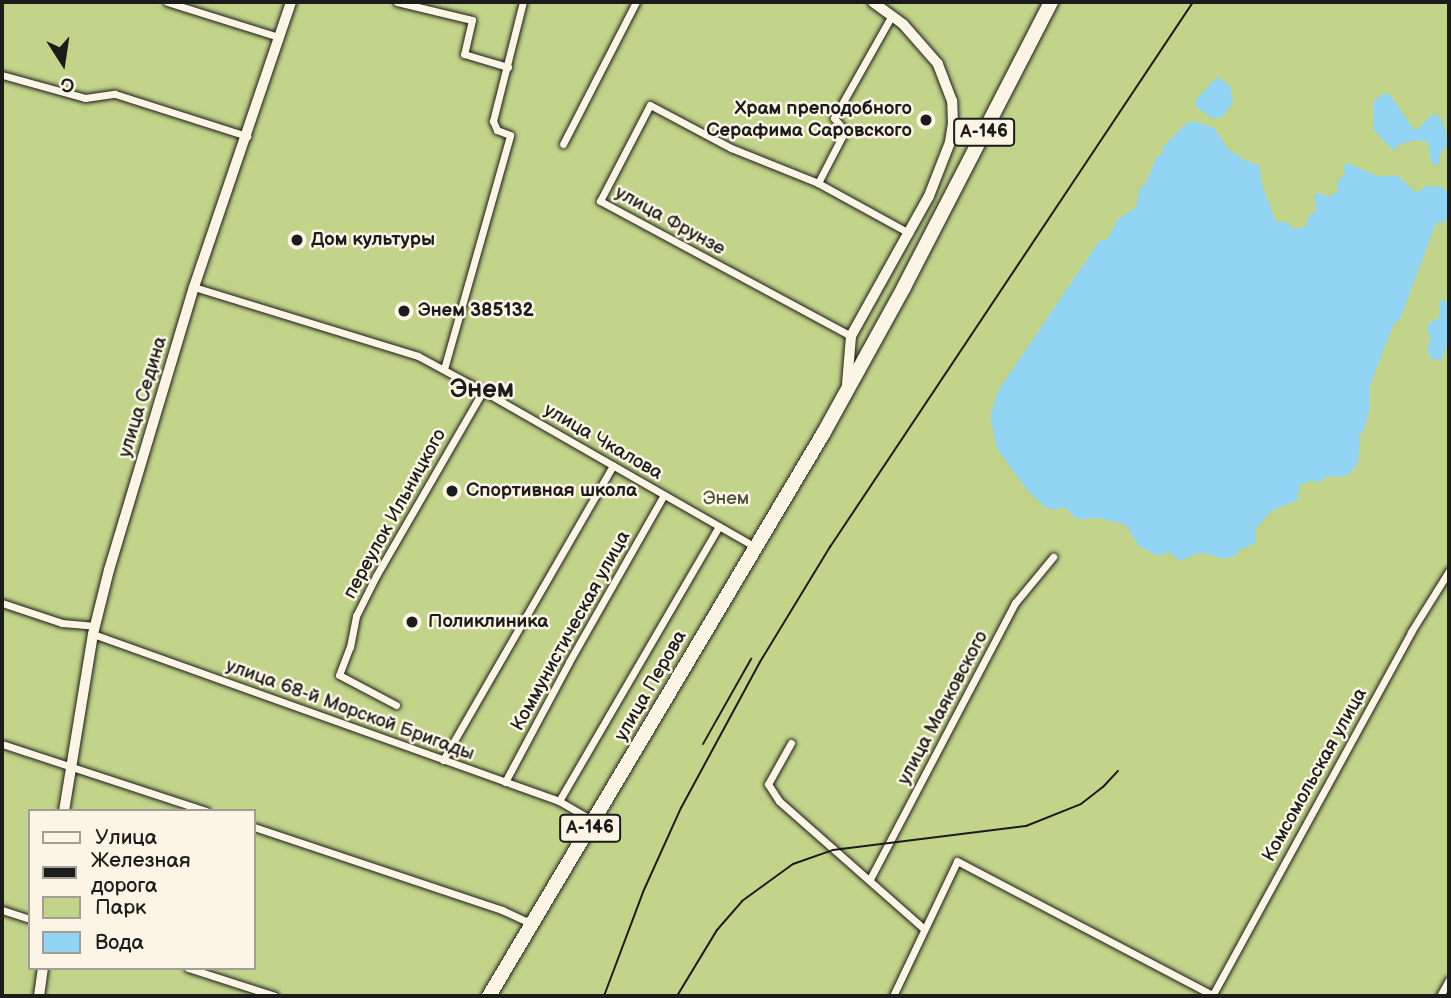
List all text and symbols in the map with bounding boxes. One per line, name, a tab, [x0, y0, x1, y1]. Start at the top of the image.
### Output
north arrow	[28, 28, 98, 98]
text: С	[59, 71, 76, 97]
place label: Храм преподобного Серафима Саровского	[706, 98, 912, 142]
marker: Храм преподобного Серафима Саровского	[918, 112, 934, 128]
road number: А-146	[953, 118, 1016, 146]
street label: улица Фрунзе	[611, 181, 729, 261]
place label: Дом культуры	[311, 229, 435, 251]
marker: Дом культуры	[289, 232, 305, 248]
place label: Энем 385132	[418, 300, 534, 322]
marker: Энем 385132	[396, 303, 412, 319]
street label: улица Седина	[114, 334, 172, 460]
district label: Энем	[450, 374, 514, 406]
street label: улица Чкалова	[540, 399, 666, 485]
street label: переулок Ильницкого	[339, 425, 451, 603]
place label: Спортивная школа	[466, 480, 637, 502]
marker: Спортивная школа	[444, 483, 460, 499]
park label: Энем	[703, 488, 749, 510]
street label: Коммунистическая улица	[506, 527, 636, 735]
place label: Поликлиника	[428, 611, 548, 633]
marker: Поликлиника	[402, 612, 422, 632]
street label: улица Перова	[610, 626, 692, 746]
street label: улица Маяковского	[893, 627, 993, 789]
street label: улица 68-й Морской Бригады	[223, 654, 477, 766]
street label: Комсомольская улица	[1258, 684, 1372, 866]
legend	[28, 809, 256, 970]
road number: А-146	[558, 814, 622, 842]
text: Улица	[95, 825, 157, 850]
text: Железная дорога	[91, 848, 191, 898]
text: Парк	[95, 895, 146, 920]
text: Вода	[95, 930, 144, 955]

